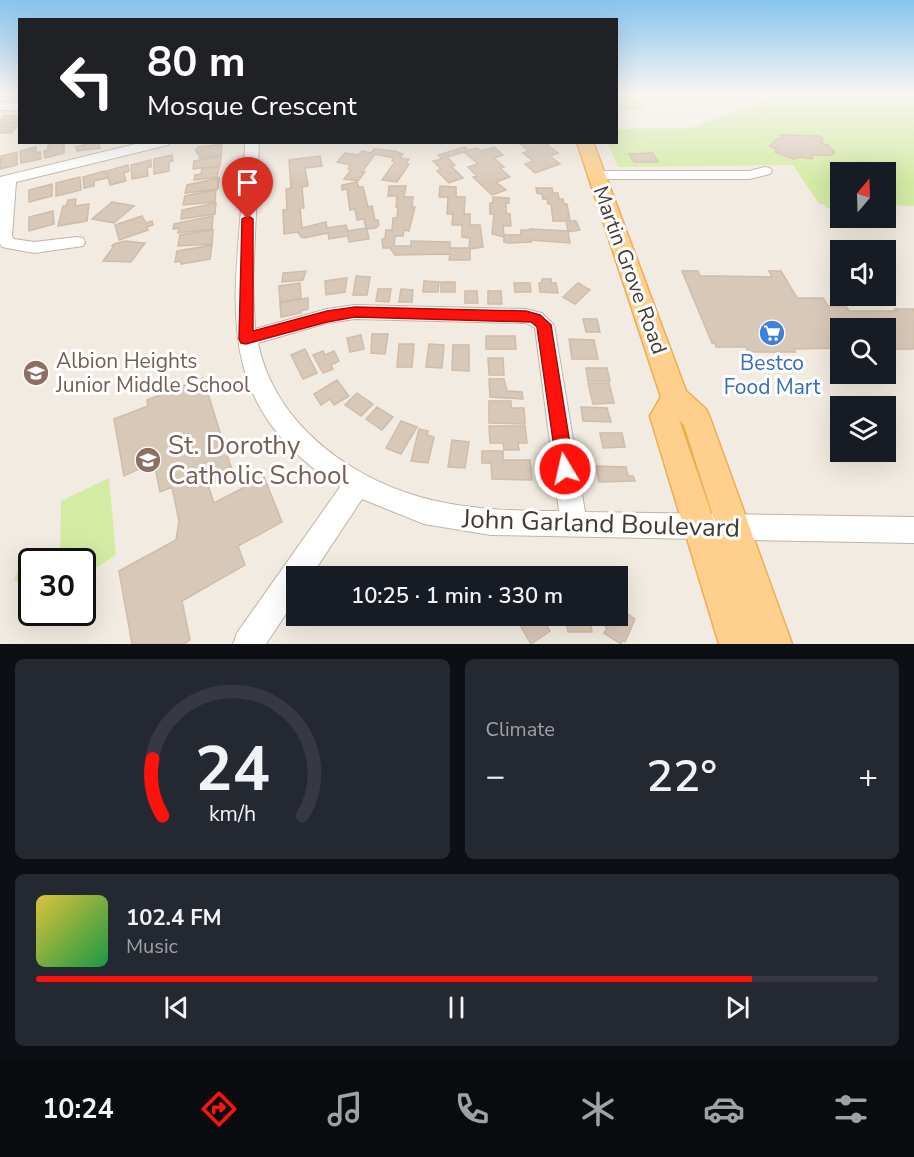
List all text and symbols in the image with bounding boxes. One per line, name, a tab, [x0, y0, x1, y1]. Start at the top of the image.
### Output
text: 80 m	[147, 34, 246, 91]
icon: left	[48, 42, 126, 120]
text: Mosque Crescent	[147, 88, 357, 125]
pin	[222, 157, 273, 219]
north arrow	[830, 162, 896, 228]
map controls	[830, 162, 896, 462]
icon: arrive	[231, 166, 264, 199]
street label: Martin Grove Road	[587, 182, 673, 358]
button: sound	[830, 240, 896, 306]
supermarket icon: Bestco Food Mart	[757, 318, 787, 348]
button: search	[830, 318, 896, 384]
place label: Albion Heights Junior Middle School	[55, 347, 251, 399]
place label: Bestco Food Mart	[724, 349, 821, 401]
school or university icon: Albion Heights Junior Middle School	[21, 358, 51, 388]
button: layers	[830, 396, 896, 462]
place label: St. Dorothy Catholic School	[168, 428, 349, 493]
position arrow	[533, 437, 597, 501]
school or university icon: St. Dorothy Catholic School	[133, 445, 163, 475]
street label: John Garland Boulevard	[460, 501, 741, 546]
speed limit sign: 30	[18, 548, 96, 626]
text: 10:25 · 1 min · 330 m	[351, 581, 563, 611]
text: Climate	[486, 716, 555, 743]
text: 24	[195, 727, 270, 812]
text: 22°	[646, 746, 717, 807]
text: −	[486, 754, 505, 799]
text: +	[858, 754, 878, 799]
text: km/h	[209, 799, 256, 829]
text: 102.4 FM	[126, 903, 222, 933]
text: Music	[126, 933, 178, 960]
icon: previous	[160, 991, 193, 1024]
icon: pause	[440, 991, 473, 1024]
icon: next	[721, 991, 754, 1024]
icon: directions	[198, 1088, 240, 1130]
icon: music	[324, 1088, 366, 1130]
icon: phone	[451, 1088, 493, 1130]
icon: climate	[577, 1088, 619, 1130]
icon: car	[703, 1088, 745, 1130]
icon: filters	[830, 1088, 872, 1130]
text: 10:24	[42, 1091, 114, 1128]

